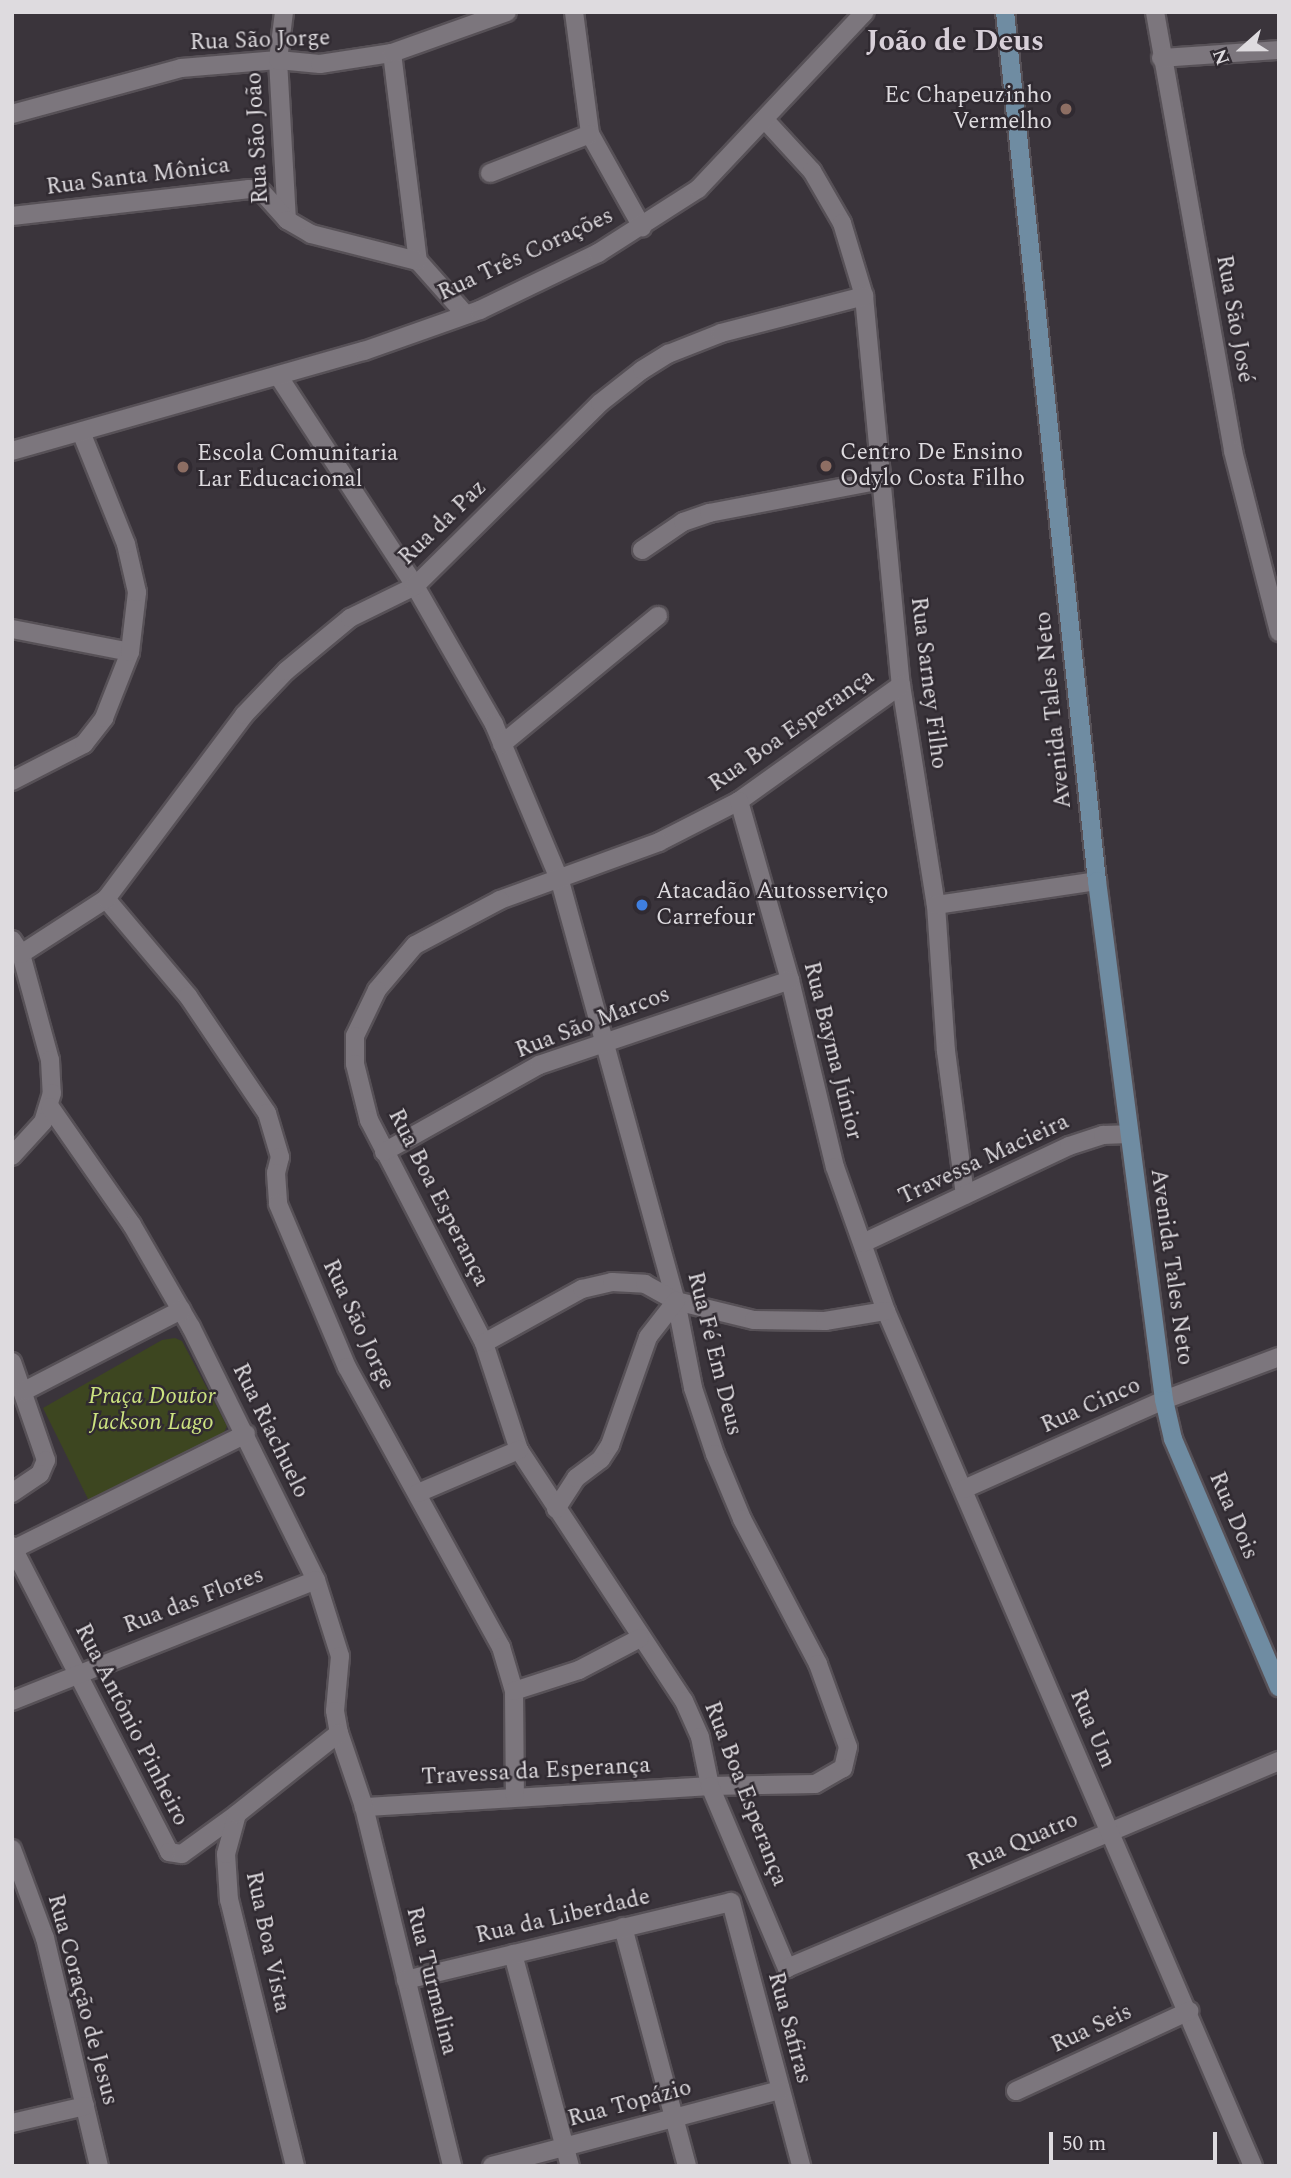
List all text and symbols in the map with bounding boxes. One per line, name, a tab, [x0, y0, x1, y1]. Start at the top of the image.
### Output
north arrow	[1207, 14, 1277, 84]
district label: João de Deus	[866, 23, 1044, 59]
street label: Rua São Jorge	[189, 25, 331, 57]
text: N	[1206, 44, 1238, 69]
street label: Rua São João	[241, 71, 275, 205]
place label: Ec Chapeuzinho Vermelho	[884, 82, 1052, 136]
marker: Ec Chapeuzinho Vermelho	[1058, 101, 1074, 117]
street label: Rua Santa Mônica	[45, 152, 231, 202]
street label: Rua Três Corações	[434, 202, 618, 308]
street label: Rua São José	[1209, 253, 1259, 385]
place label: Centro De Ensino Odylo Costa Filho	[840, 439, 1025, 493]
place label: Escola Comunitaria Lar Educacional	[197, 440, 398, 494]
marker: Centro De Ensino Odylo Costa Filho	[818, 458, 834, 474]
marker: Escola Comunitaria Lar Educacional	[175, 459, 191, 475]
street label: Rua da Paz	[393, 474, 493, 572]
street label: Rua Sarney Filho	[904, 595, 952, 771]
street label: Avenida Tales Neto	[1030, 610, 1078, 810]
street label: Rua Boa Esperança	[704, 664, 880, 798]
place label: Atacadão Autosserviço Carrefour	[656, 878, 888, 932]
marker: Atacadão Autosserviço Carrefour	[634, 897, 650, 913]
street label: Rua Bayma Júnior	[797, 959, 867, 1143]
street label: Rua São Marcos	[512, 981, 674, 1065]
street label: Rua Boa Esperança	[381, 1105, 495, 1291]
street label: Travessa Macieira	[894, 1108, 1074, 1212]
street label: Avenida Tales Neto	[1144, 1167, 1198, 1367]
street label: Rua São Jorge	[316, 1255, 400, 1395]
street label: Rua Fé Em Deus	[680, 1269, 748, 1439]
street label: Rua Riachuelo	[226, 1359, 314, 1503]
street label: Rua Cinco	[1037, 1372, 1145, 1440]
park label: Praça Doutor Jackson Lago	[88, 1383, 216, 1437]
street label: Rua Dois	[1202, 1468, 1264, 1564]
street label: Rua das Flores	[120, 1562, 268, 1640]
street label: Rua Antônio Pinheiro	[68, 1619, 194, 1831]
street label: Rua Um	[1063, 1685, 1121, 1773]
street label: Rua Boa Esperança	[697, 1698, 793, 1890]
street label: Travessa da Esperança	[421, 1752, 651, 1792]
street label: Rua Quatro	[963, 1806, 1083, 1878]
street label: Rua Boa Vista	[239, 1869, 295, 2015]
street label: Rua da Liberdade	[473, 1884, 653, 1950]
street label: Rua Coração de Jesus	[41, 1891, 123, 2109]
street label: Rua Turmalina	[399, 1904, 463, 2058]
street label: Rua Safiras	[761, 1969, 817, 2087]
street label: Rua Seis	[1047, 1998, 1137, 2060]
street label: Rua Topázio	[565, 2074, 695, 2134]
scale bar	[1053, 2118, 1221, 2162]
text: 50 m	[1062, 2128, 1106, 2160]

